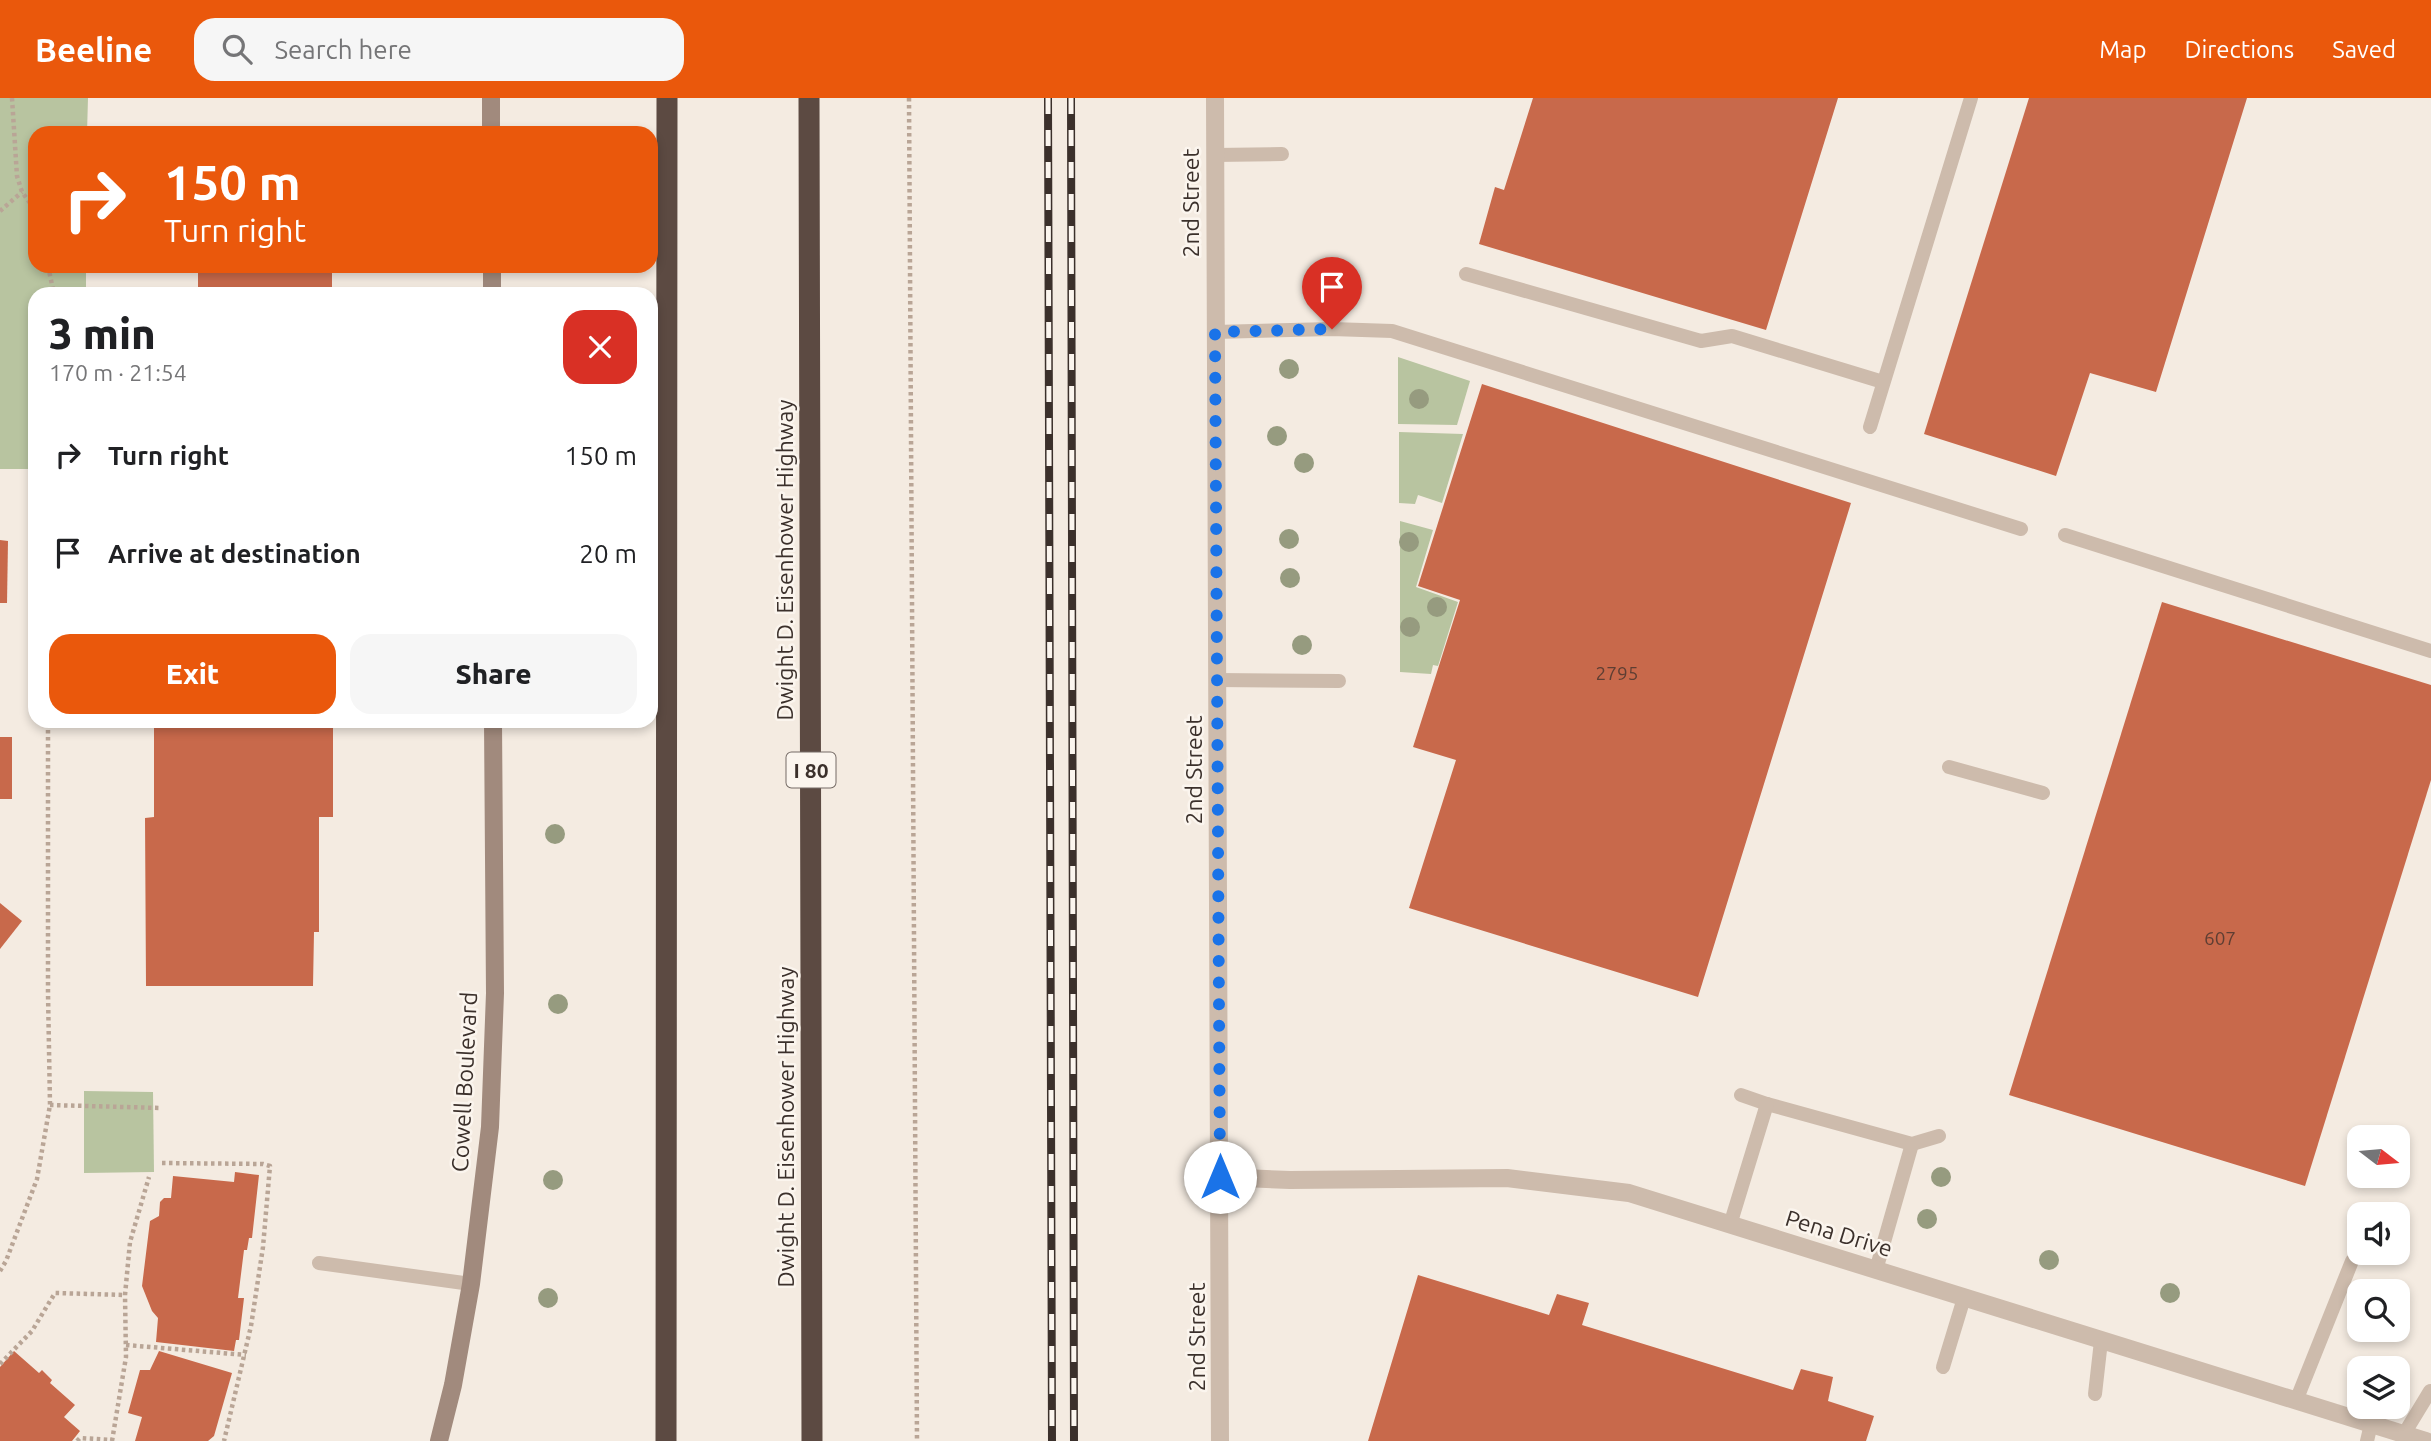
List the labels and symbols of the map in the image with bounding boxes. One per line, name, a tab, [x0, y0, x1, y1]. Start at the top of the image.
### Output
street label: 2nd Street	[1178, 148, 1203, 258]
pin	[1302, 257, 1362, 329]
street label: Dwight D. Eisenhower Highway	[772, 400, 797, 721]
house number: 2795	[1596, 662, 1638, 684]
street label: 2nd Street	[1181, 715, 1206, 825]
road number: I 80	[786, 752, 836, 788]
house number: 607	[2204, 927, 2236, 949]
street label: Dwight D. Eisenhower Highway	[773, 967, 798, 1288]
street label: Cowell Boulevard	[447, 991, 481, 1173]
north arrow	[2347, 1125, 2410, 1188]
position arrow	[1183, 1140, 1257, 1214]
street label: Pena Drive	[1782, 1205, 1896, 1261]
street label: 2nd Street	[1184, 1282, 1209, 1392]

